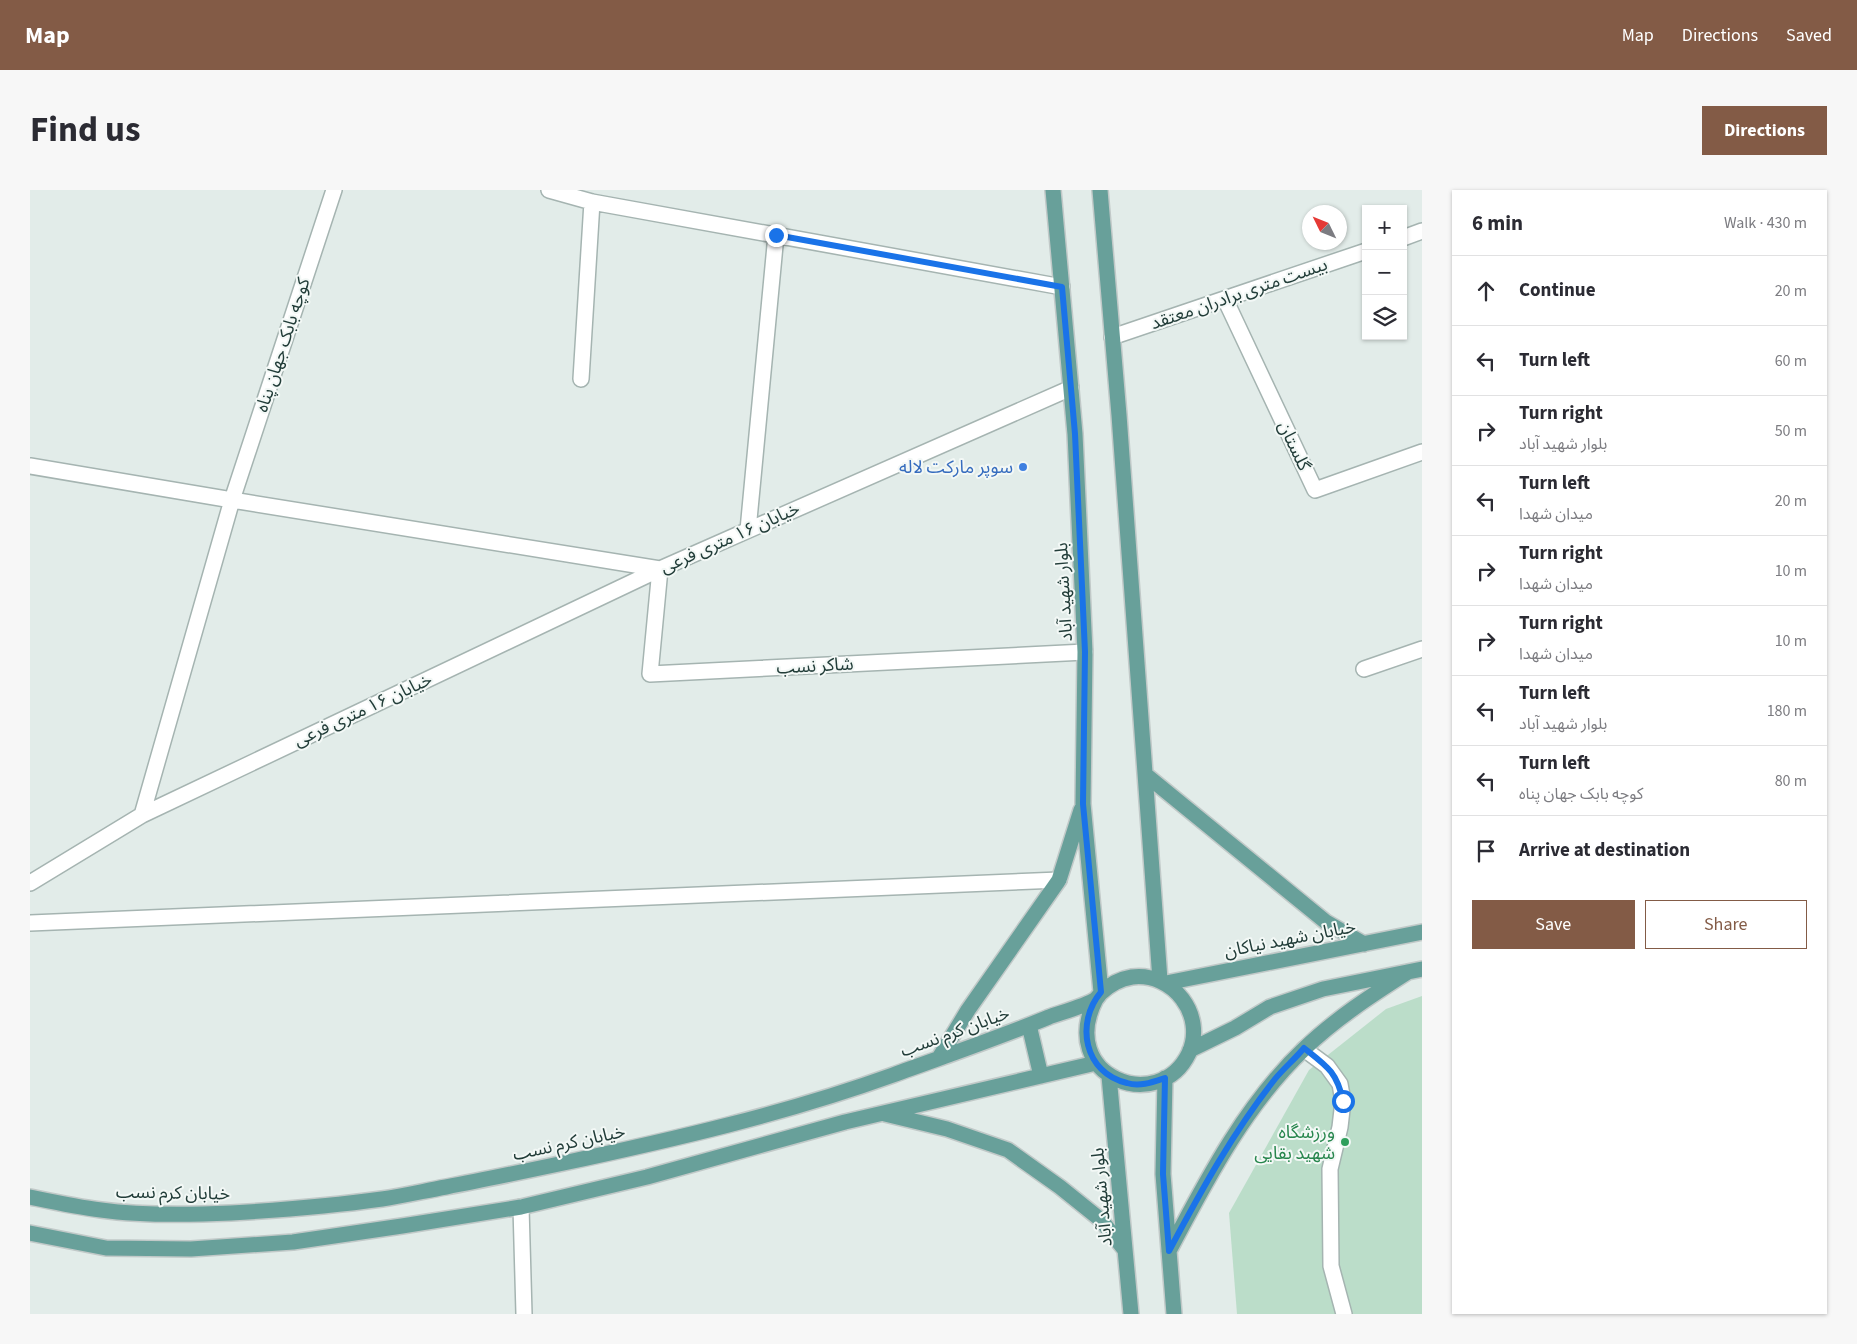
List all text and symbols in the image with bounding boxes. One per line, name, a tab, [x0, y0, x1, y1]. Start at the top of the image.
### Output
text: Map	[25, 18, 70, 53]
text: Map	[1622, 23, 1654, 48]
text: Directions	[1682, 23, 1758, 48]
text: Saved	[1786, 23, 1832, 48]
text: Find us	[30, 105, 140, 155]
button: Directions	[1702, 106, 1827, 155]
north arrow	[1302, 205, 1347, 250]
map controls	[1362, 205, 1407, 340]
button: +	[1362, 205, 1407, 250]
text: 6 min	[1472, 208, 1523, 238]
text: Walk · 430 m	[1724, 212, 1807, 234]
route end	[765, 224, 788, 247]
button: −	[1362, 250, 1407, 295]
street label: بیست متری برادران معتقد	[1147, 252, 1331, 336]
street label: کوچه بابک جهان پناه	[249, 274, 317, 415]
icon: ahead	[1472, 277, 1500, 305]
text: Continue	[1519, 277, 1596, 304]
text: 20 m	[1775, 280, 1807, 302]
button: layers	[1362, 295, 1407, 340]
icon: left	[1472, 347, 1500, 375]
text: Turn left	[1519, 347, 1590, 374]
text: 60 m	[1775, 350, 1807, 372]
text: Turn right	[1519, 400, 1603, 427]
street label: گلستان	[1272, 417, 1317, 476]
icon: right	[1472, 417, 1500, 445]
text: 50 m	[1775, 420, 1807, 442]
text: بلوار شهید آباد	[1519, 433, 1607, 455]
place label: سوپر مارکت لاله	[899, 455, 1013, 480]
marker: سوپر مارکت لاله	[1017, 461, 1029, 473]
text: Turn left	[1519, 470, 1590, 497]
icon: left	[1472, 487, 1500, 515]
text: 20 m	[1775, 490, 1807, 512]
street label: خیابان ۱۶ متری فرعی	[656, 496, 804, 580]
text: میدان شهدا	[1519, 503, 1593, 525]
text: Turn right	[1519, 540, 1603, 567]
street label: بلوار شهید آباد	[1049, 542, 1079, 642]
icon: right	[1472, 557, 1500, 585]
text: 10 m	[1775, 560, 1807, 582]
text: میدان شهدا	[1519, 573, 1593, 595]
text: Turn right	[1519, 610, 1603, 637]
icon: right	[1472, 627, 1500, 655]
text: 10 m	[1775, 630, 1807, 652]
text: میدان شهدا	[1519, 643, 1593, 665]
street label: شاکر نسب	[776, 651, 854, 681]
street label: خیابان ۱۶ متری فرعی	[290, 667, 436, 753]
text: Turn left	[1519, 680, 1590, 707]
icon: left	[1472, 697, 1500, 725]
text: 180 m	[1767, 700, 1807, 722]
text: بلوار شهید آباد	[1519, 713, 1607, 735]
text: Turn left	[1519, 750, 1590, 777]
icon: left	[1472, 767, 1500, 795]
text: 80 m	[1775, 770, 1807, 792]
text: کوچه بابک جهان پناه	[1519, 783, 1643, 805]
icon: arrive	[1472, 837, 1500, 865]
text: Arrive at destination	[1519, 837, 1690, 864]
button: Save	[1472, 900, 1635, 949]
button: Share	[1645, 900, 1807, 949]
street label: خیابان شهید نیاکان	[1222, 914, 1358, 964]
street label: خیابان کرم نسب	[897, 1001, 1013, 1064]
route start	[1332, 1090, 1355, 1113]
street label: خیابان کرم نسب	[510, 1119, 628, 1168]
place label: ورزشگاه شهید بقایی	[1254, 1120, 1335, 1166]
marker: ورزشگاه شهید بقایی	[1339, 1136, 1351, 1148]
street label: بلوار شهید آباد	[1085, 1146, 1119, 1248]
street label: خیابان کرم نسب	[116, 1180, 230, 1207]

